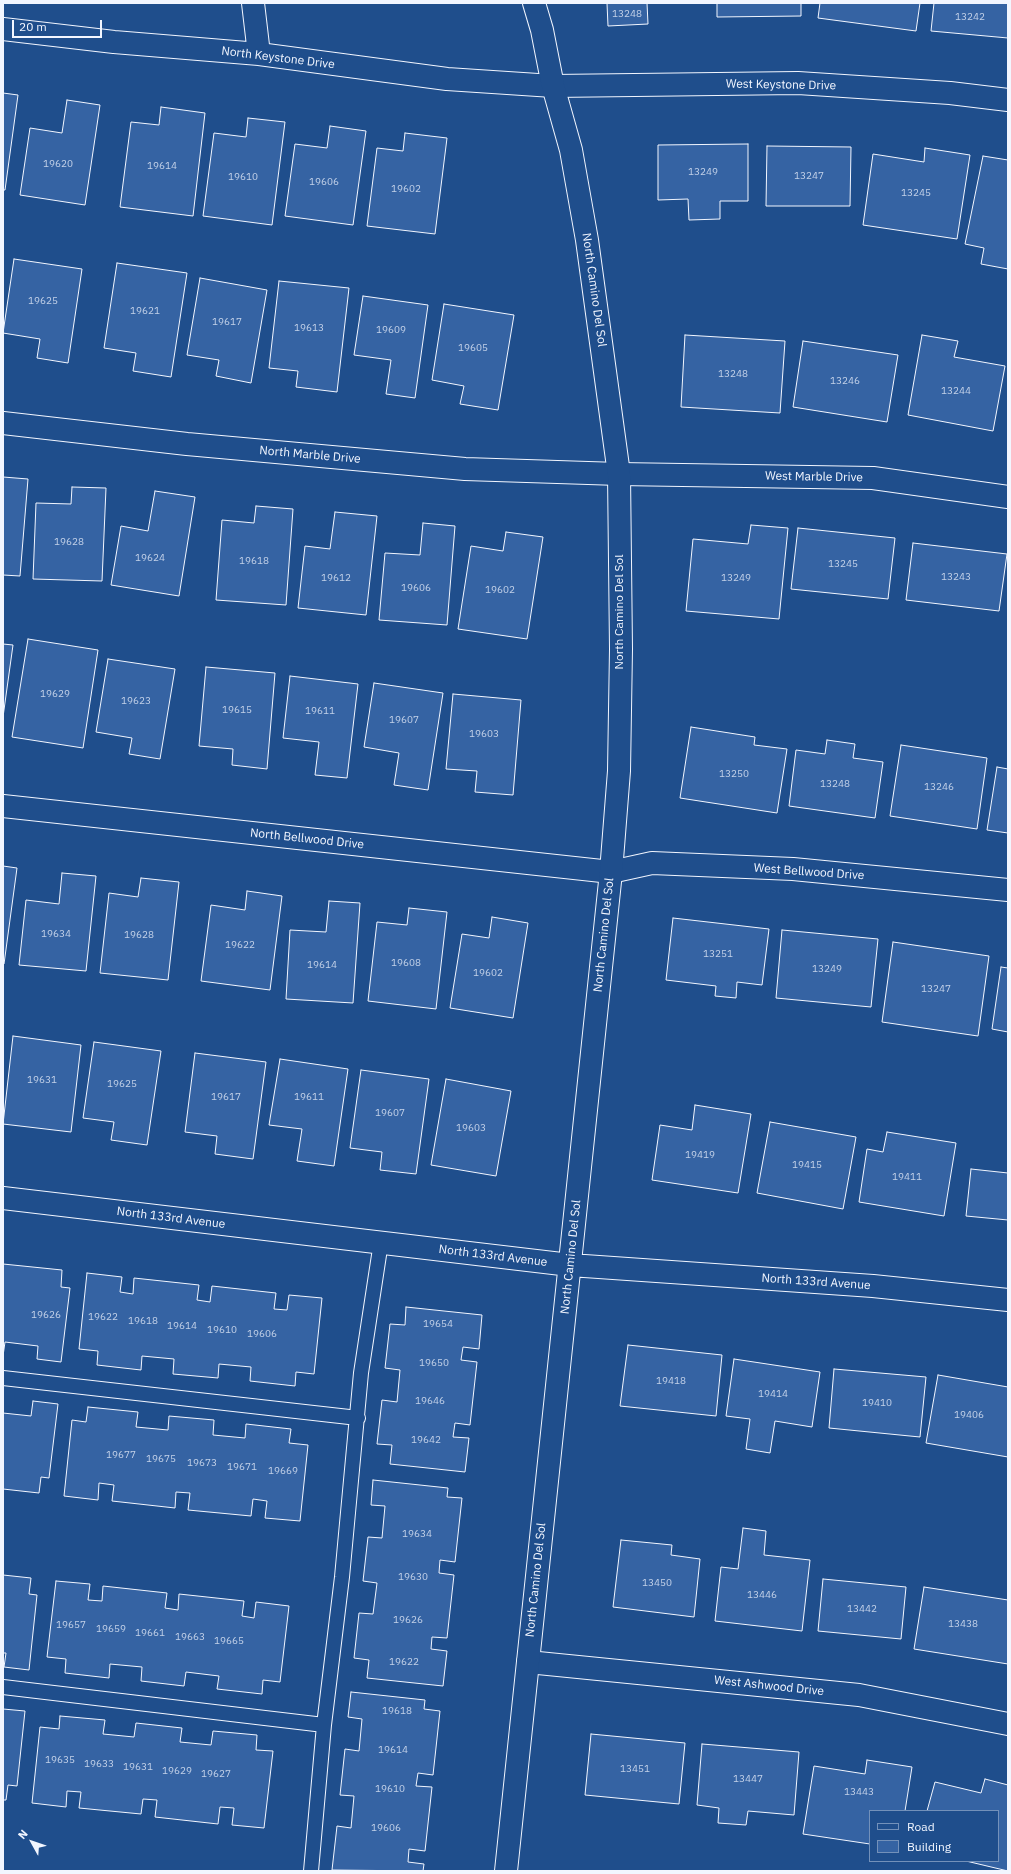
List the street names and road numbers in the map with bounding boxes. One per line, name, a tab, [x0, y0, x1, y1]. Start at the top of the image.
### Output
street label: North Keystone Drive	[221, 44, 335, 72]
street label: West Keystone Drive	[726, 77, 836, 93]
street label: North Camino Del Sol	[579, 232, 609, 348]
street label: North Marble Drive	[259, 443, 361, 467]
street label: West Marble Drive	[765, 469, 863, 485]
street label: North Camino Del Sol	[613, 555, 627, 669]
street label: North Bellwood Drive	[249, 826, 365, 852]
street label: West Bellwood Drive	[753, 861, 865, 883]
street label: North Camino Del Sol	[591, 877, 617, 993]
street label: North Camino Del Sol	[558, 1199, 584, 1315]
street label: North 133rd Avenue	[116, 1204, 226, 1232]
street label: North 133rd Avenue	[438, 1242, 548, 1270]
street label: North 133rd Avenue	[761, 1271, 871, 1293]
street label: North Camino Del Sol	[523, 1522, 549, 1638]
street label: West Ashwood Drive	[713, 1673, 825, 1699]

